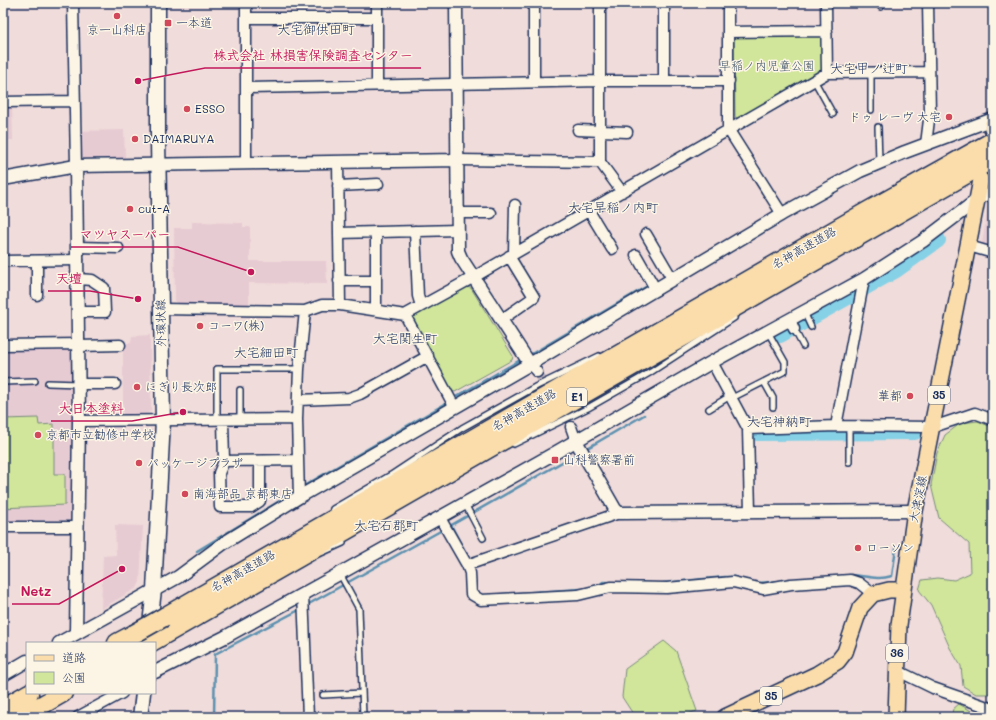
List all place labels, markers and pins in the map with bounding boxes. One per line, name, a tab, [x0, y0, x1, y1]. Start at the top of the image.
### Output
marker: 京一山科店	[112, 11, 122, 21]
place label: 一本道	[176, 14, 212, 30]
marker: 一本道	[163, 18, 173, 28]
place label: 京一山科店	[87, 21, 147, 37]
callout: 株式会社 林損害保険調査センター	[205, 43, 421, 68]
place label: ESSO	[195, 100, 225, 116]
marker: ESSO	[182, 104, 192, 114]
place label: ドゥ レーヴ 大宅	[849, 108, 941, 124]
marker: ドゥ レーヴ 大宅	[944, 112, 954, 122]
place label: DAIMARUYA	[143, 130, 215, 146]
marker: DAIMARUYA	[130, 134, 140, 144]
place label: cut-A	[138, 200, 170, 216]
marker: cut-A	[125, 204, 135, 214]
callout: マツヤスーパー	[71, 222, 178, 247]
callout: 天壇	[48, 266, 90, 291]
place label: コーワ(株)	[208, 317, 264, 333]
marker: コーワ(株)	[195, 321, 205, 331]
place label: にぎり長次郎	[145, 378, 217, 394]
marker: にぎり長次郎	[132, 382, 142, 392]
place label: 華都	[878, 387, 902, 403]
marker: 華都	[905, 391, 915, 401]
callout: 大日本塗料	[51, 396, 132, 421]
place label: 京都市立勧修中学校	[46, 426, 154, 442]
marker: 京都市立勧修中学校	[33, 430, 43, 440]
place label: 山科警察署前	[563, 451, 635, 467]
place label: パッケージプラザ	[147, 454, 243, 470]
marker: 山科警察署前	[550, 455, 560, 465]
marker: パッケージプラザ	[134, 458, 144, 468]
place label: 南海部品 京都東店	[193, 485, 293, 501]
marker: 南海部品 京都東店	[180, 489, 190, 499]
place label: ローソン	[866, 539, 914, 555]
marker: ローソン	[853, 543, 863, 553]
callout: Netz	[12, 579, 59, 604]

